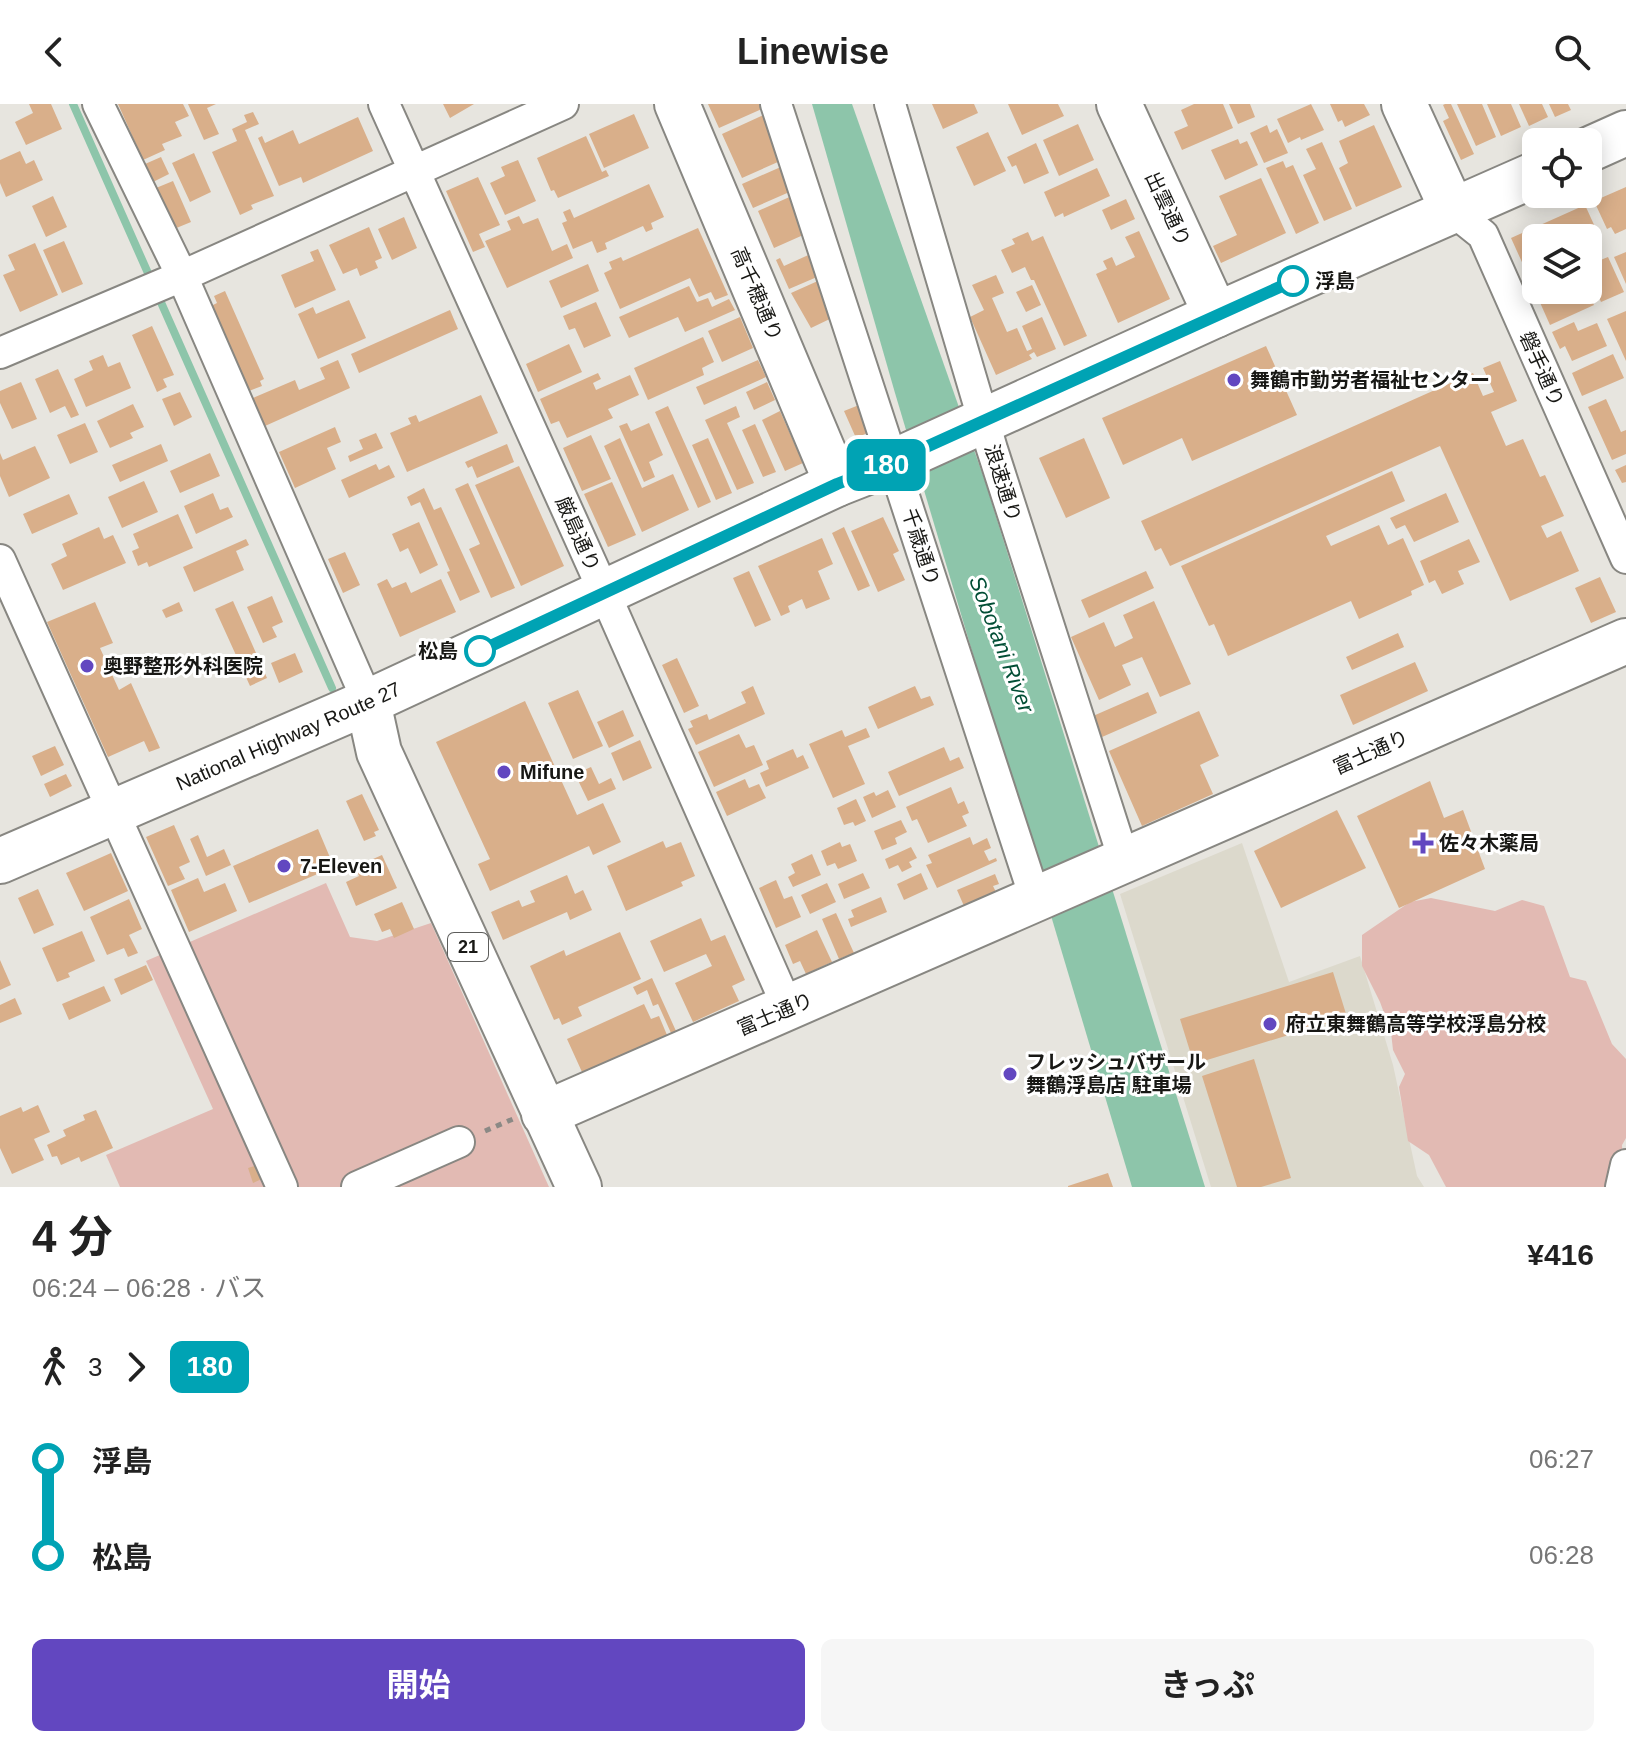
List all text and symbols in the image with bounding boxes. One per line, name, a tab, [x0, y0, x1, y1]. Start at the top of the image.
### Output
icon: back	[32, 30, 76, 74]
icon: search	[1550, 30, 1594, 74]
text: Linewise	[737, 31, 889, 72]
map controls	[1522, 128, 1602, 304]
button: locate	[1522, 128, 1602, 208]
street label: 出雲通り	[1141, 168, 1195, 250]
button: layers	[1522, 224, 1602, 304]
street label: 高千穂通り	[727, 244, 787, 344]
marker: 浮島	[1278, 266, 1308, 296]
place label: 浮島	[1315, 270, 1355, 292]
street label: 磐手通り	[1516, 328, 1568, 410]
place label: 舞鶴市勤労者福祉センター	[1250, 369, 1490, 391]
marker: 舞鶴市勤労者福祉センター	[1225, 371, 1243, 389]
line badge: 180	[840, 439, 932, 491]
street label: 浪速通り	[981, 442, 1025, 524]
text: 180	[863, 449, 909, 480]
street label: 厳島通り	[552, 493, 604, 575]
street label: 千歳通り	[898, 506, 944, 588]
water label: Sobotani River	[964, 572, 1040, 718]
marker: 松島	[465, 636, 495, 666]
place label: 松島	[418, 640, 458, 662]
place label: 奥野整形外科医院	[103, 655, 263, 677]
marker: 奥野整形外科医院	[78, 657, 96, 675]
street label: National Highway Route 27	[173, 678, 404, 795]
street label: 富士通り	[1330, 726, 1412, 778]
place label: Mifune	[520, 761, 584, 783]
marker: Mifune	[495, 763, 513, 781]
place label: 佐々木薬局	[1439, 832, 1539, 854]
marker: 佐々木薬局	[1414, 834, 1432, 852]
place label: 7-Eleven	[300, 855, 382, 877]
marker: 7-Eleven	[275, 857, 293, 875]
road number: 21	[448, 933, 488, 961]
street label: 富士通り	[734, 988, 816, 1040]
place label: 府立東舞鶴高等学校浮島分校	[1286, 1013, 1546, 1035]
marker: 府立東舞鶴高等学校浮島分校	[1261, 1015, 1279, 1033]
place label: フレッシュバザール 舞鶴浮島店 駐車場	[1026, 1051, 1206, 1096]
marker: フレッシュバザール 舞鶴浮島店 駐車場	[1001, 1065, 1019, 1083]
text: 4 分	[32, 1212, 113, 1261]
text: ¥416	[1527, 1238, 1594, 1271]
text: 06:24 – 06:28 · バス	[32, 1273, 266, 1303]
icon: walk	[32, 1345, 76, 1389]
icon: forward	[114, 1345, 158, 1389]
text: 180	[186, 1351, 233, 1382]
text: 3	[88, 1352, 102, 1382]
text: 06:27	[1529, 1444, 1594, 1474]
text: 浮島	[92, 1445, 152, 1478]
text: 06:28	[1529, 1540, 1594, 1570]
text: 松島	[92, 1541, 152, 1574]
button: 開始	[32, 1639, 805, 1731]
button: きっぷ	[821, 1639, 1594, 1731]

